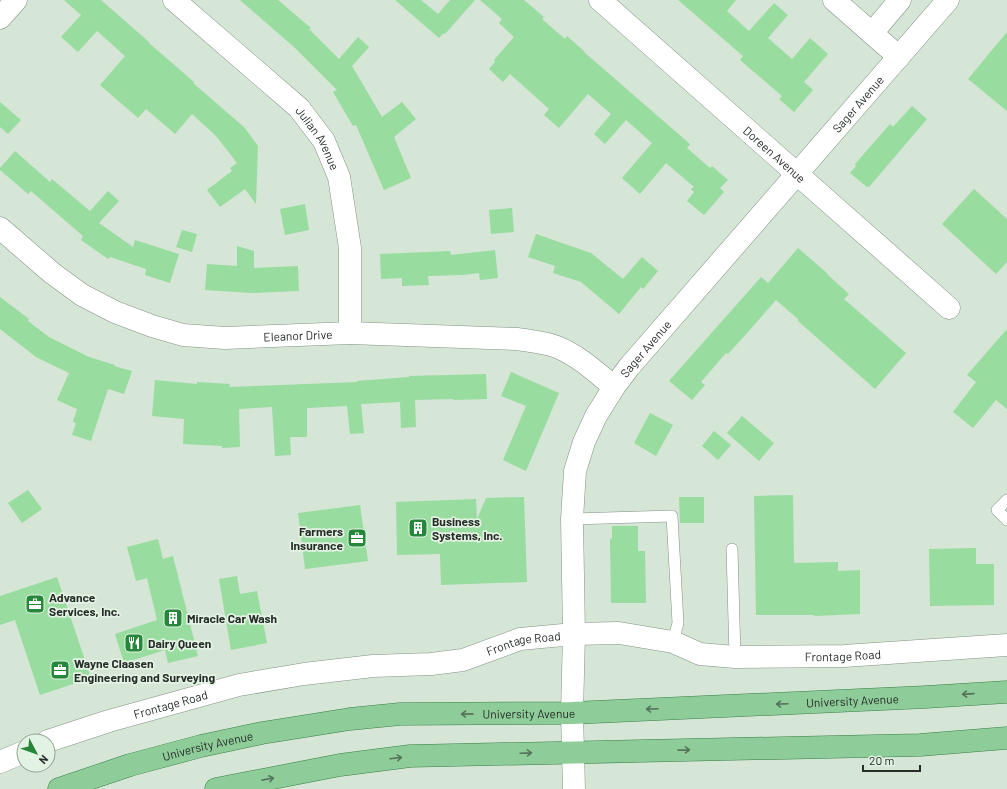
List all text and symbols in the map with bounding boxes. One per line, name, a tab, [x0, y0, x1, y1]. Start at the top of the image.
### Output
street label: Sager Avenue	[829, 72, 886, 135]
street label: Julian Avenue	[293, 103, 342, 172]
street label: Doreen Avenue	[741, 123, 809, 185]
street label: Sager Avenue	[617, 317, 674, 380]
street label: Eleanor Drive	[263, 327, 333, 343]
place label: Business Systems, Inc.	[432, 514, 503, 542]
building icon: Business Systems, Inc.	[407, 517, 429, 539]
place label: Farmers Insurance	[290, 524, 343, 552]
office icon: Farmers Insurance	[346, 527, 368, 549]
place label: Advance Services, Inc.	[49, 590, 120, 618]
office icon: Advance Services, Inc.	[24, 593, 46, 615]
building icon: Miracle Car Wash	[162, 607, 184, 629]
place label: Miracle Car Wash	[187, 611, 277, 625]
street label: Frontage Road	[484, 628, 561, 658]
restaurant icon: Dairy Queen	[123, 632, 145, 654]
place label: Dairy Queen	[148, 636, 211, 650]
street label: Frontage Road	[805, 647, 881, 663]
place label: Wayne Claasen Engineering and Surveying	[74, 656, 215, 684]
office icon: Wayne Claasen Engineering and Surveying	[49, 659, 71, 681]
street label: Frontage Road	[132, 687, 209, 721]
street label: University Avenue	[806, 691, 899, 709]
one-way arrow	[962, 691, 975, 698]
one-way arrow	[776, 700, 789, 707]
one-way arrow	[646, 705, 659, 713]
street label: University Avenue	[482, 706, 576, 721]
one-way arrow	[461, 710, 474, 718]
street label: University Avenue	[161, 728, 254, 763]
north arrow	[16, 733, 56, 773]
one-way arrow	[677, 746, 690, 753]
scale bar	[863, 747, 920, 773]
one-way arrow	[519, 749, 532, 757]
text: N	[37, 753, 51, 767]
text: 20 m	[869, 753, 895, 767]
one-way arrow	[389, 754, 402, 762]
one-way arrow	[261, 775, 274, 783]

